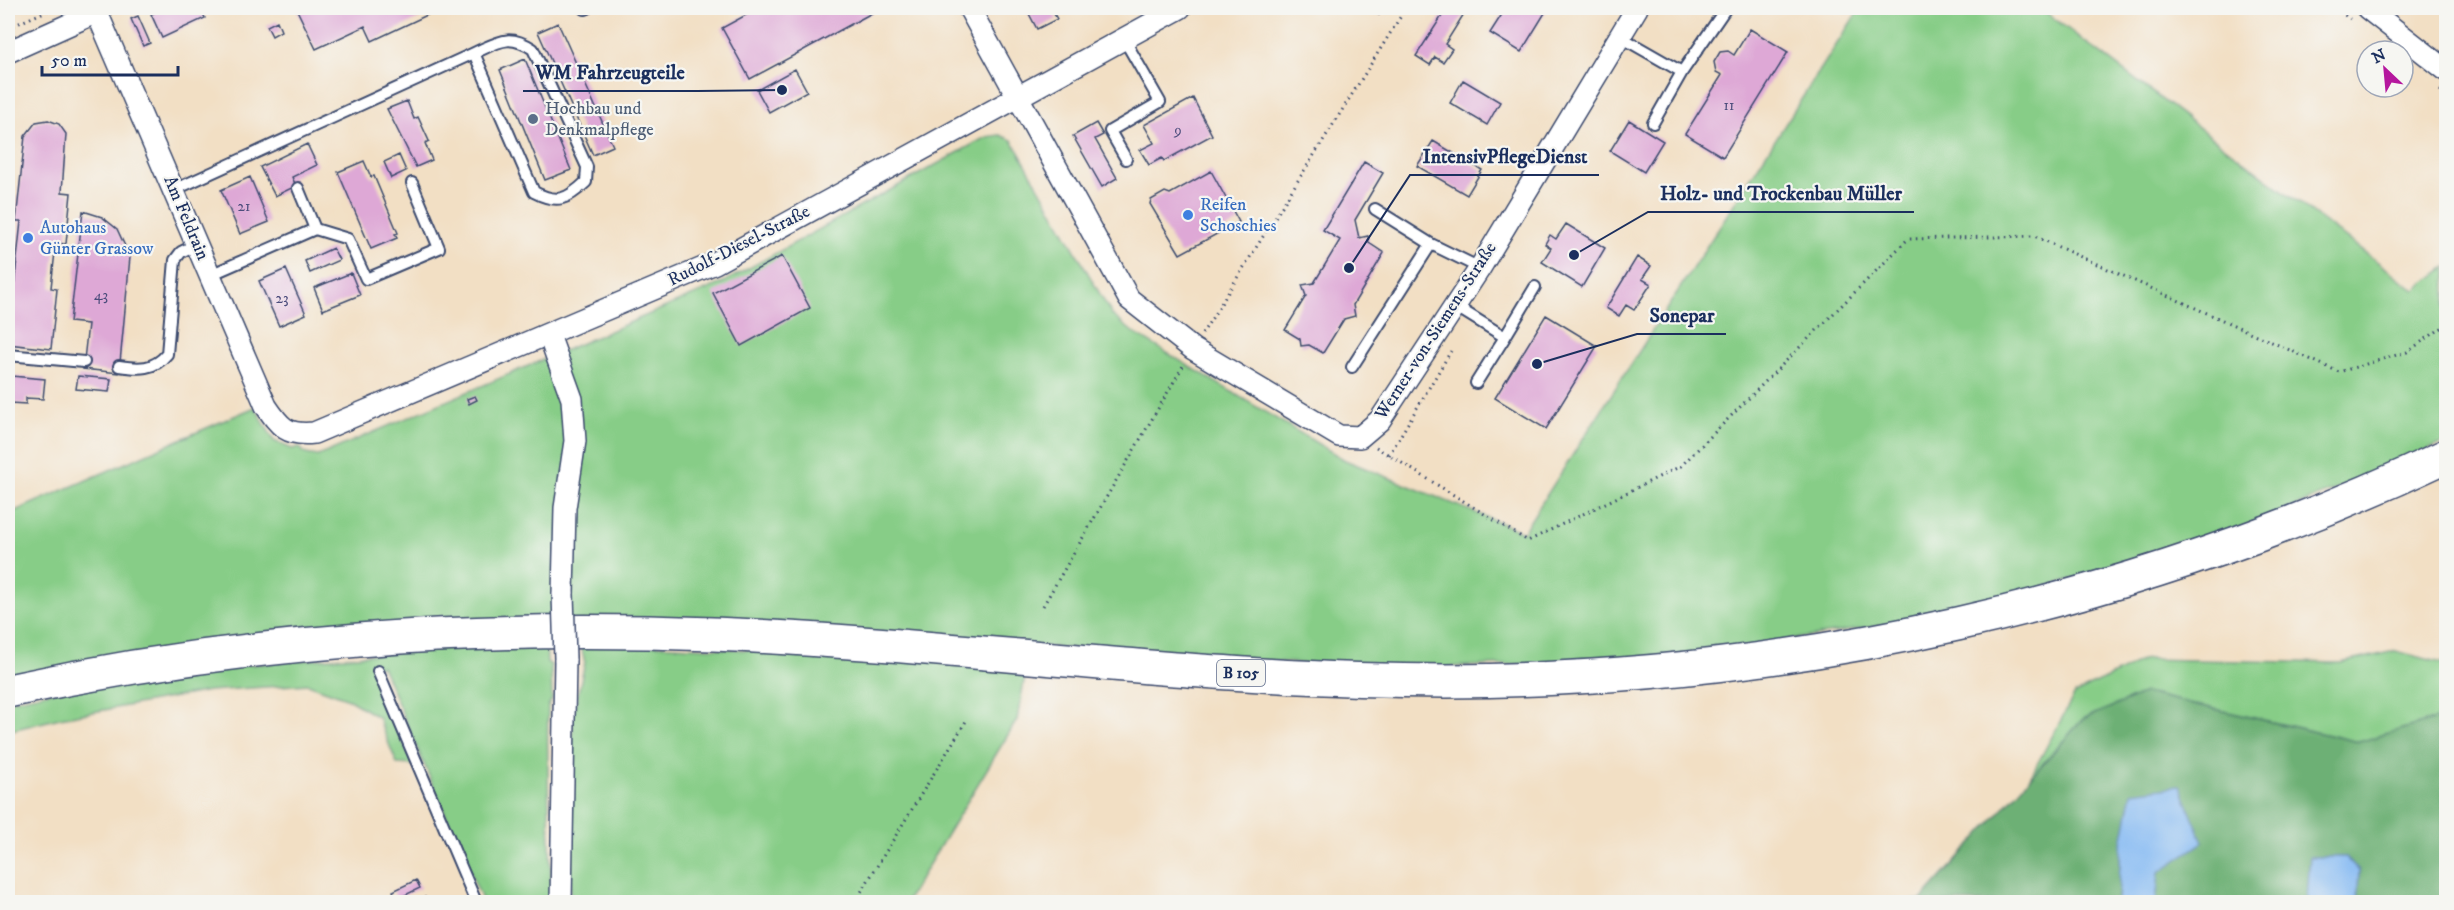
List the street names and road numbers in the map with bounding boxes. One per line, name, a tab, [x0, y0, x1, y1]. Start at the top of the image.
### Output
street label: Am Feldrain	[158, 172, 214, 264]
street label: Rudolf-Diesel-Straße	[664, 201, 814, 291]
street label: Werner-von-Siemens-Straße	[1370, 238, 1502, 425]
road number: B 105	[1217, 660, 1265, 686]

